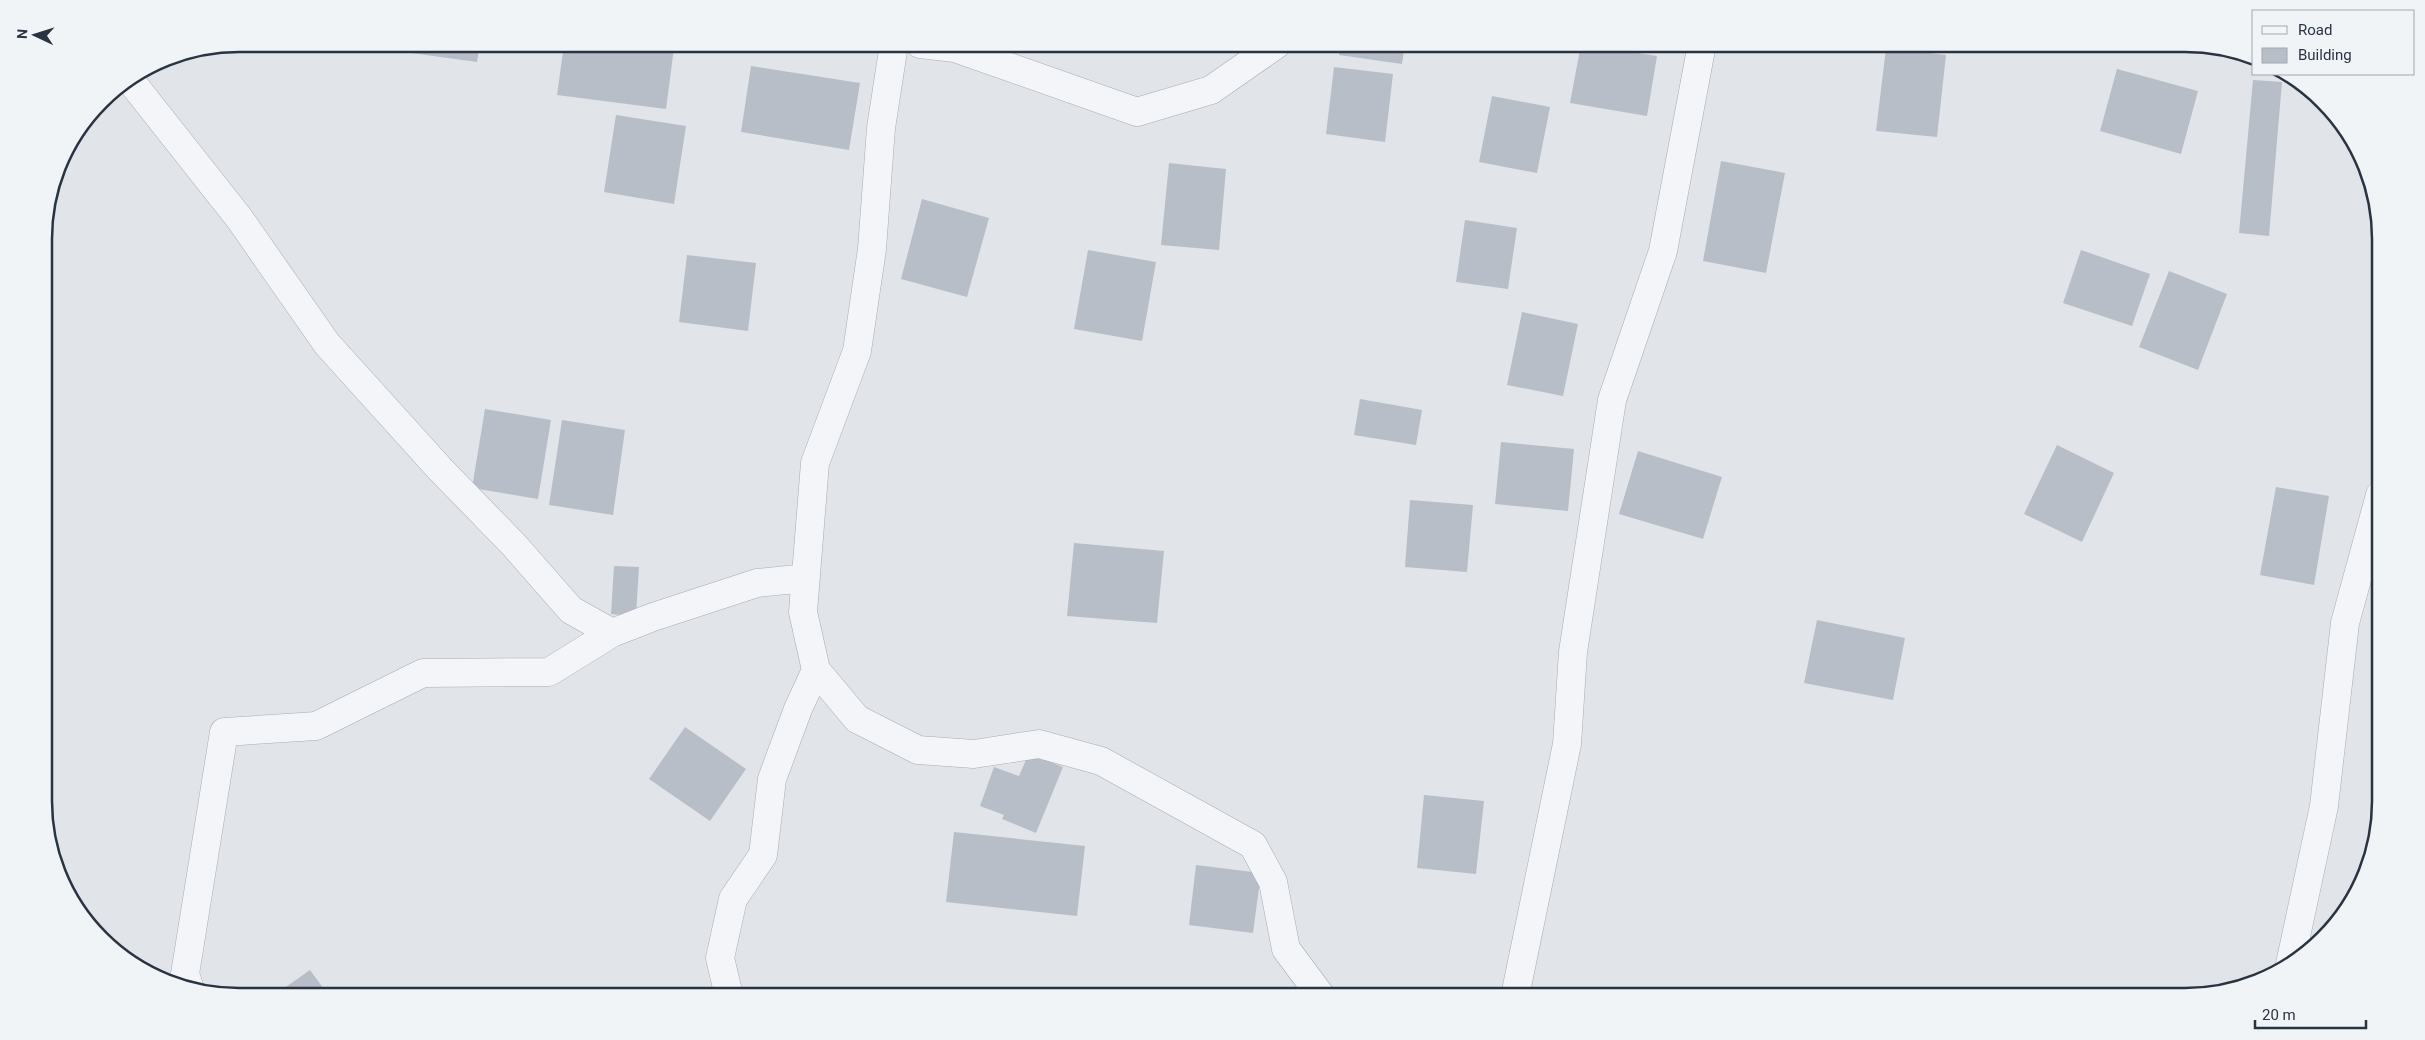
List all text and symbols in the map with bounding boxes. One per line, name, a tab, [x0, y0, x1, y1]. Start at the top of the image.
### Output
north arrow	[10, 10, 60, 60]
legend	[2252, 10, 2415, 75]
text: Road	[2298, 21, 2332, 39]
text: N	[14, 29, 30, 40]
text: Building	[2298, 46, 2352, 64]
scale bar	[2255, 998, 2366, 1030]
text: 20 m	[2262, 1006, 2296, 1024]

